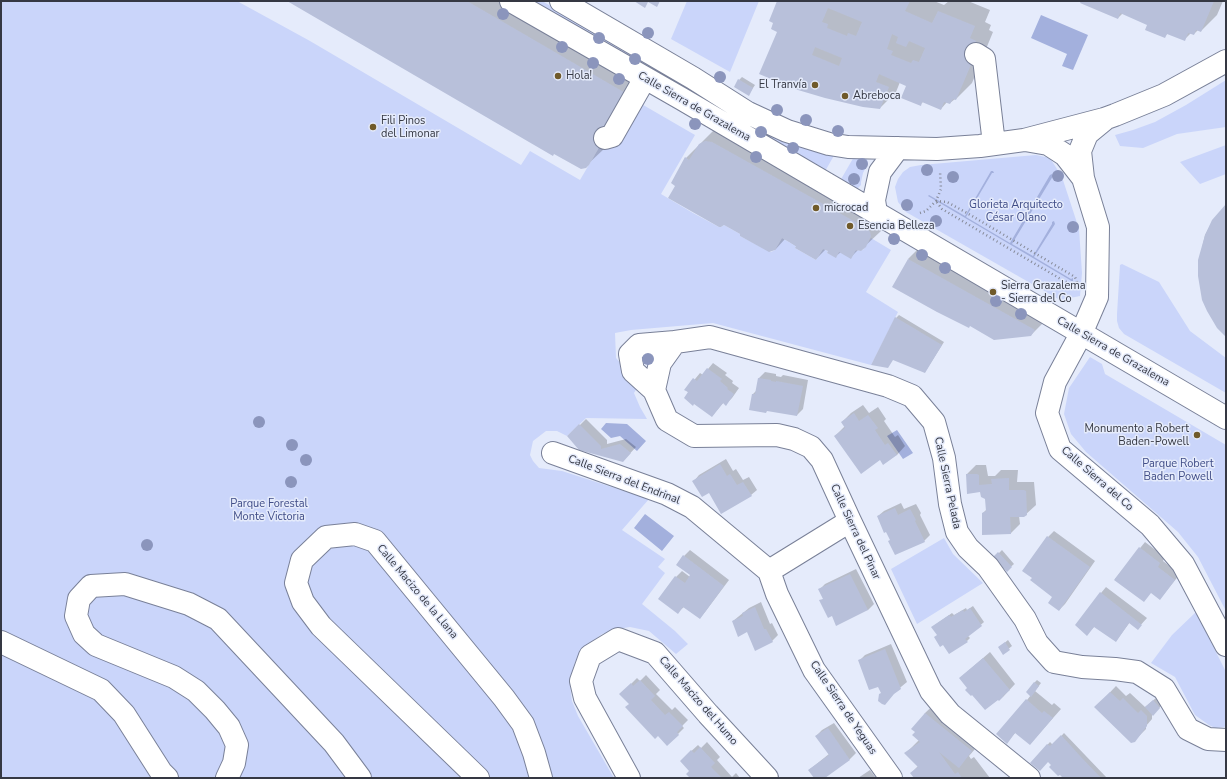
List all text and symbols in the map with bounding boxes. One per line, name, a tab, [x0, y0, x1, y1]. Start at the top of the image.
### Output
place label: Hola!	[566, 69, 592, 83]
street label: Calle Sierra de Grazalema	[635, 69, 753, 145]
marker: Hola!	[553, 71, 563, 81]
place label: El Tranvía	[759, 78, 807, 92]
marker: El Tranvía	[810, 80, 820, 90]
place label: Abreboca	[853, 89, 901, 103]
marker: Abreboca	[840, 91, 850, 101]
place label: Fili Pinos del Limonar	[381, 114, 439, 140]
marker: Fili Pinos del Limonar	[368, 122, 378, 132]
park label: Glorieta Arquitecto César Olano	[969, 198, 1063, 224]
place label: microcad	[824, 201, 868, 215]
marker: microcad	[811, 203, 821, 213]
place label: Esencia Belleza	[858, 219, 934, 233]
marker: Esencia Belleza	[845, 221, 855, 231]
place label: Sierra Grazalema - Sierra del Co	[1001, 279, 1086, 305]
marker: Sierra Grazalema - Sierra del Co	[988, 287, 998, 297]
street label: Calle Sierra de Grazalema	[1054, 314, 1172, 390]
place label: Monumento a Robert Baden-Powell	[1084, 422, 1189, 448]
marker: Monumento a Robert Baden-Powell	[1192, 430, 1202, 440]
street label: Calle Sierra Pelada	[931, 436, 963, 530]
street label: Calle Sierra del Co	[1058, 444, 1136, 514]
street label: Calle Sierra del Endrinal	[566, 453, 682, 507]
park label: Parque Robert Baden Powell	[1142, 457, 1214, 483]
street label: Calle Sierra del Pinar	[827, 482, 883, 582]
park label: Parque Forestal Monte Victoria	[230, 497, 308, 523]
street label: Calle Macizo de la Llana	[374, 542, 460, 642]
street label: Calle Macizo del Humo	[656, 654, 740, 748]
street label: Calle Sierra de Yeguas	[807, 659, 879, 757]

